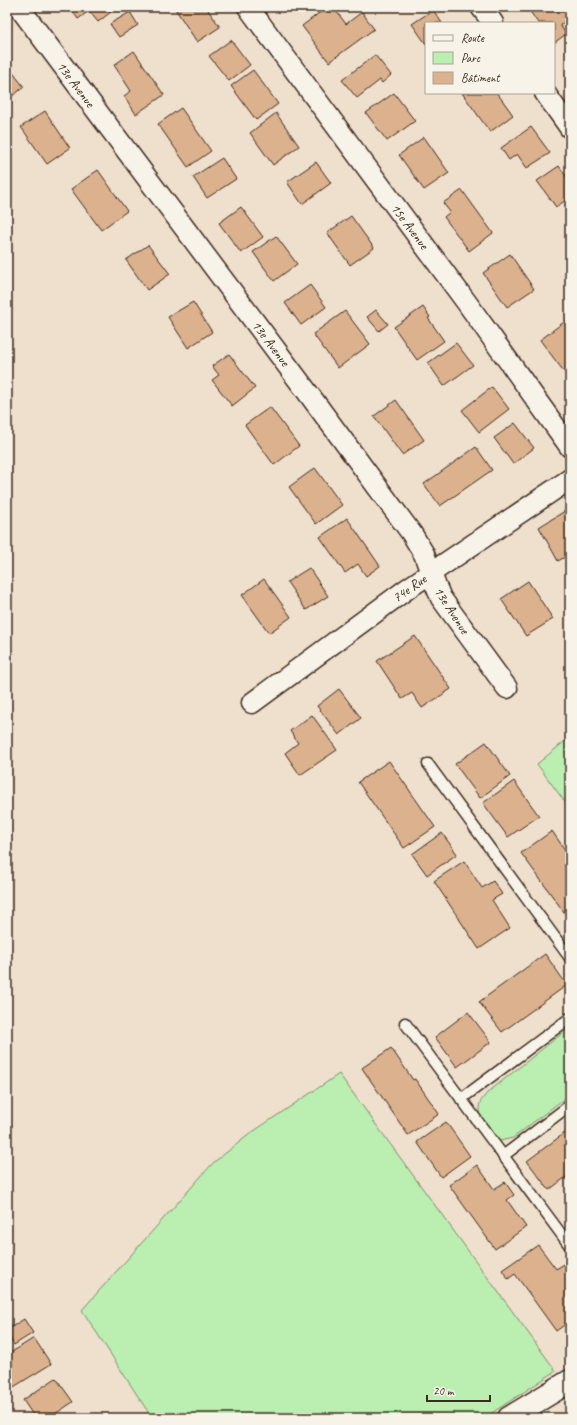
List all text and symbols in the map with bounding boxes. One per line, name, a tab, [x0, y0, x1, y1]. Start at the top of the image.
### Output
legend	[425, 22, 555, 94]
text: Route	[461, 30, 485, 46]
text: Parc	[461, 50, 481, 66]
street label: 13e Avenue	[53, 58, 99, 112]
text: Bâtiment	[461, 70, 500, 86]
street label: 15e Avenue	[387, 200, 433, 254]
street label: 13e Avenue	[248, 317, 294, 371]
street label: 74e Rue	[389, 570, 431, 606]
street label: 13e Avenue	[430, 584, 474, 638]
scale bar	[427, 1377, 490, 1403]
text: 20 m	[433, 1383, 455, 1399]

